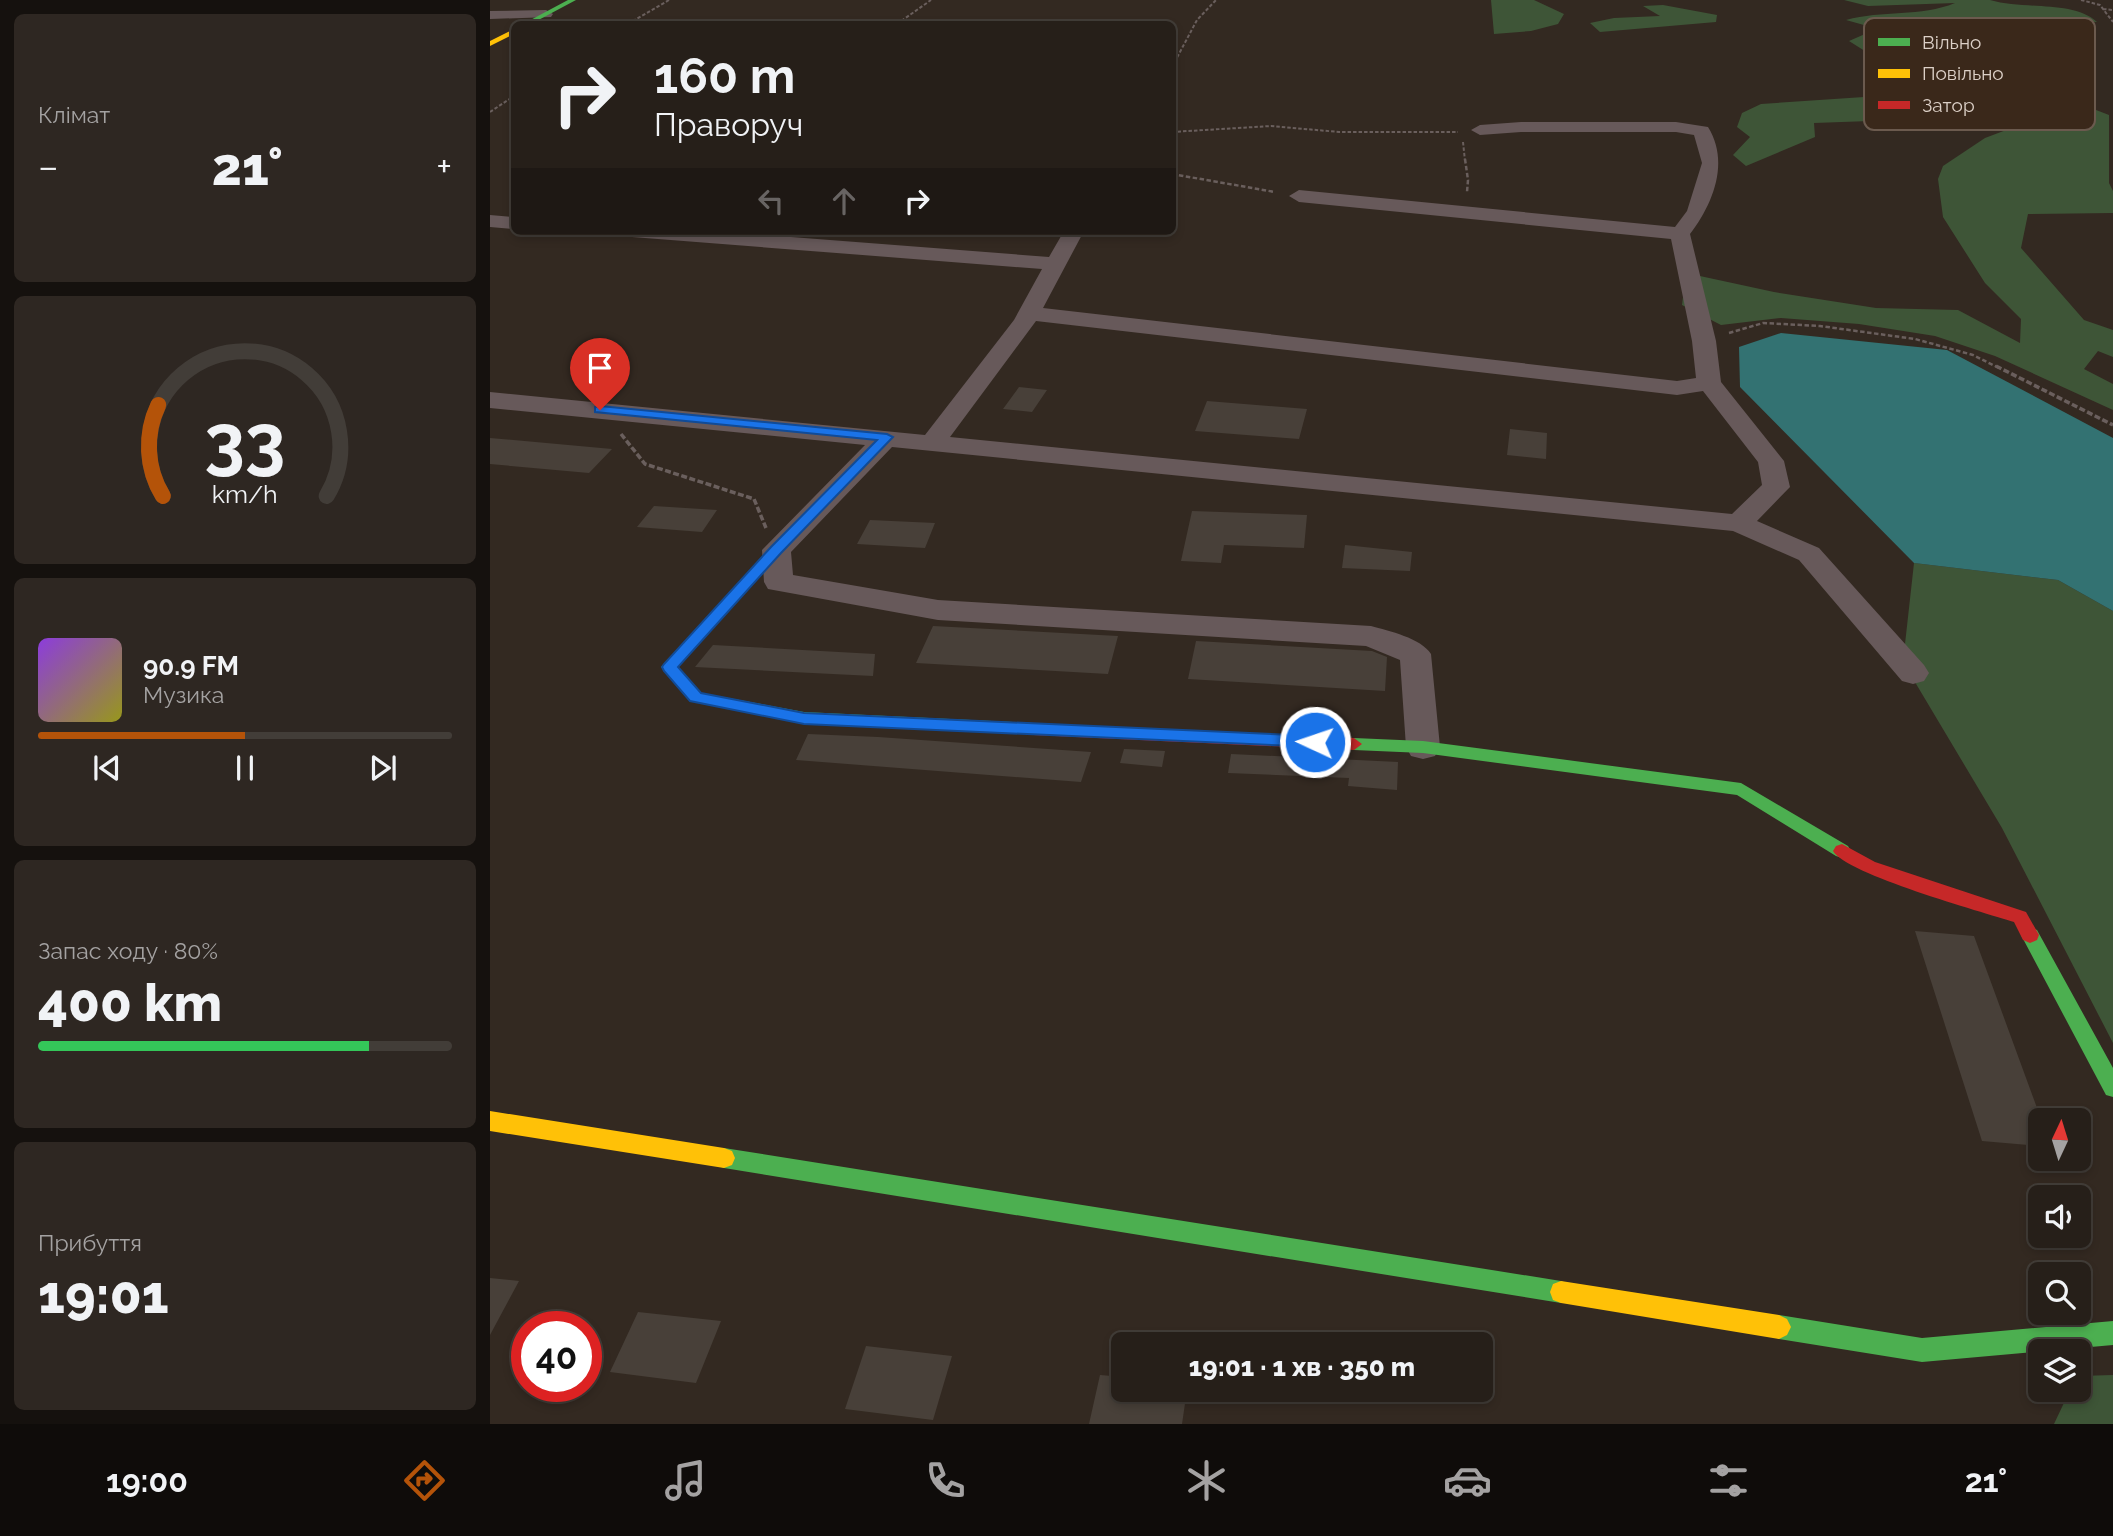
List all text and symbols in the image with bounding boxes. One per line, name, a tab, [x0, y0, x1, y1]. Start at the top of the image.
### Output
legend	[1864, 18, 2095, 130]
text: Вільно	[1922, 31, 1981, 53]
text: 160 m	[654, 47, 795, 104]
icon: right	[539, 49, 630, 140]
text: Повільно	[1922, 62, 2004, 84]
text: Затор	[1922, 94, 1975, 116]
text: Клімат	[38, 101, 110, 128]
text: Праворуч	[654, 106, 803, 143]
text: 21°	[212, 136, 283, 197]
text: −	[38, 144, 58, 189]
text: +	[436, 144, 452, 189]
icon: left	[752, 182, 790, 220]
icon: ahead	[825, 182, 863, 220]
icon: right	[898, 182, 936, 220]
pin	[570, 338, 630, 410]
icon: arrive	[581, 349, 619, 387]
text: 33	[204, 398, 286, 483]
text: km/h	[212, 479, 278, 509]
text: 90.9 FM	[143, 651, 239, 681]
text: Музика	[143, 681, 224, 708]
position arrow	[1278, 705, 1352, 779]
icon: previous	[88, 749, 126, 787]
icon: pause	[226, 749, 264, 787]
icon: next	[364, 749, 402, 787]
text: Запас ходу · 80%	[38, 937, 218, 964]
text: 400 km	[38, 972, 222, 1033]
north arrow	[2028, 1108, 2091, 1171]
map controls	[2028, 1108, 2091, 1402]
button: sound	[2028, 1185, 2091, 1248]
text: Прибуття	[38, 1229, 142, 1256]
button: search	[2028, 1262, 2091, 1325]
text: 19:01	[38, 1264, 169, 1325]
speed limit sign: 40	[511, 1311, 602, 1402]
button: layers	[2028, 1339, 2091, 1402]
text: 19:01 · 1 хв · 350 m	[1189, 1352, 1415, 1382]
icon: directions	[400, 1456, 449, 1505]
icon: music	[661, 1456, 710, 1505]
icon: phone	[921, 1456, 970, 1505]
icon: climate	[1182, 1456, 1231, 1505]
icon: car	[1443, 1456, 1492, 1505]
icon: filters	[1704, 1456, 1753, 1505]
text: 19:00	[106, 1462, 188, 1499]
text: 21°	[1965, 1462, 2007, 1499]

